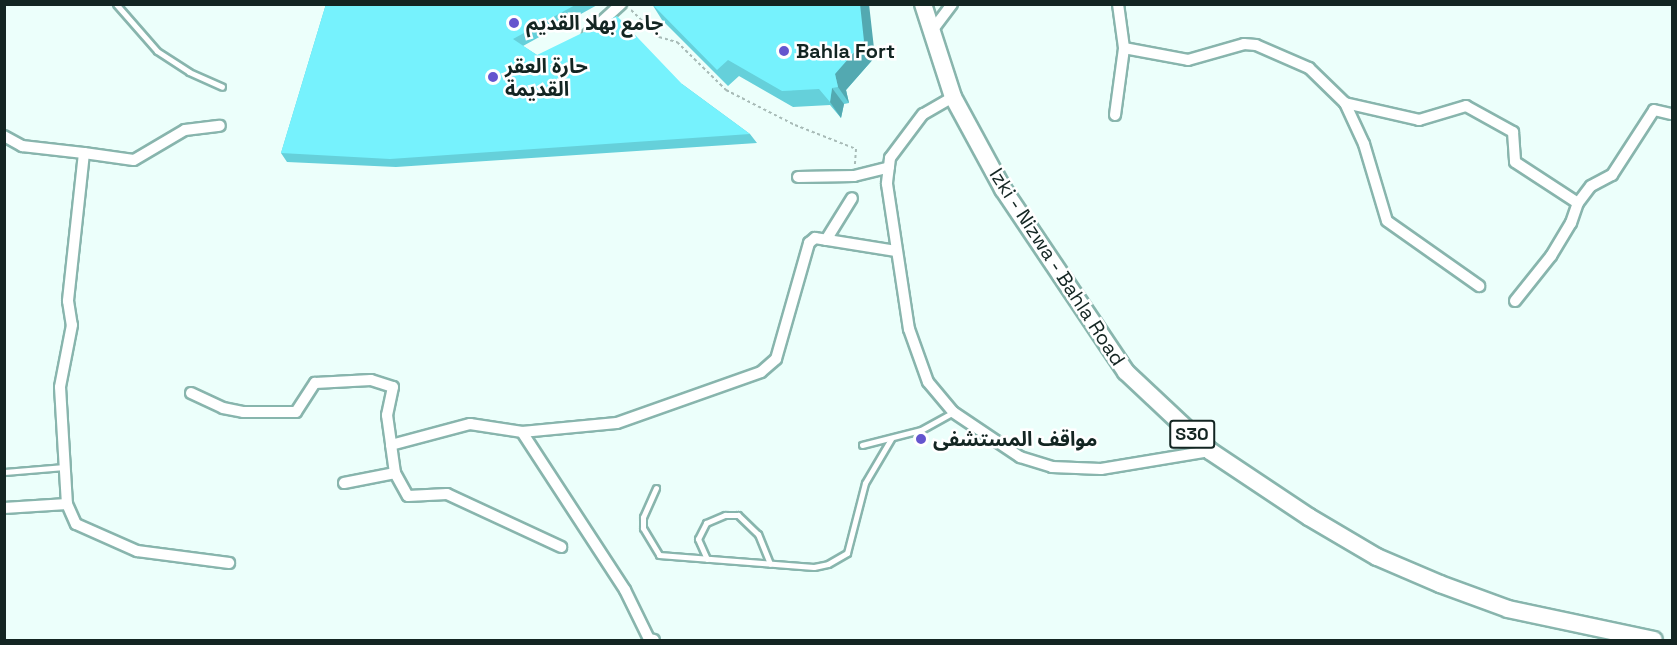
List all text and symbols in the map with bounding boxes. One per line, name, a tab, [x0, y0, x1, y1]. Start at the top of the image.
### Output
place label: جامع بهلا القديم	[526, 11, 663, 35]
marker: جامع بهلا القديم	[507, 16, 521, 30]
place label: Bahla Fort	[796, 39, 895, 63]
marker: Bahla Fort	[777, 44, 791, 58]
place label: حارة العقر القديمة	[505, 54, 588, 101]
marker: حارة العقر القديمة	[486, 70, 500, 84]
street label: Izki - Nizwa - Bahla Road	[983, 163, 1131, 371]
road number: S30	[1168, 419, 1216, 449]
place label: مواقف المستشفى	[933, 427, 1097, 451]
marker: مواقف المستشفى	[914, 432, 928, 446]

